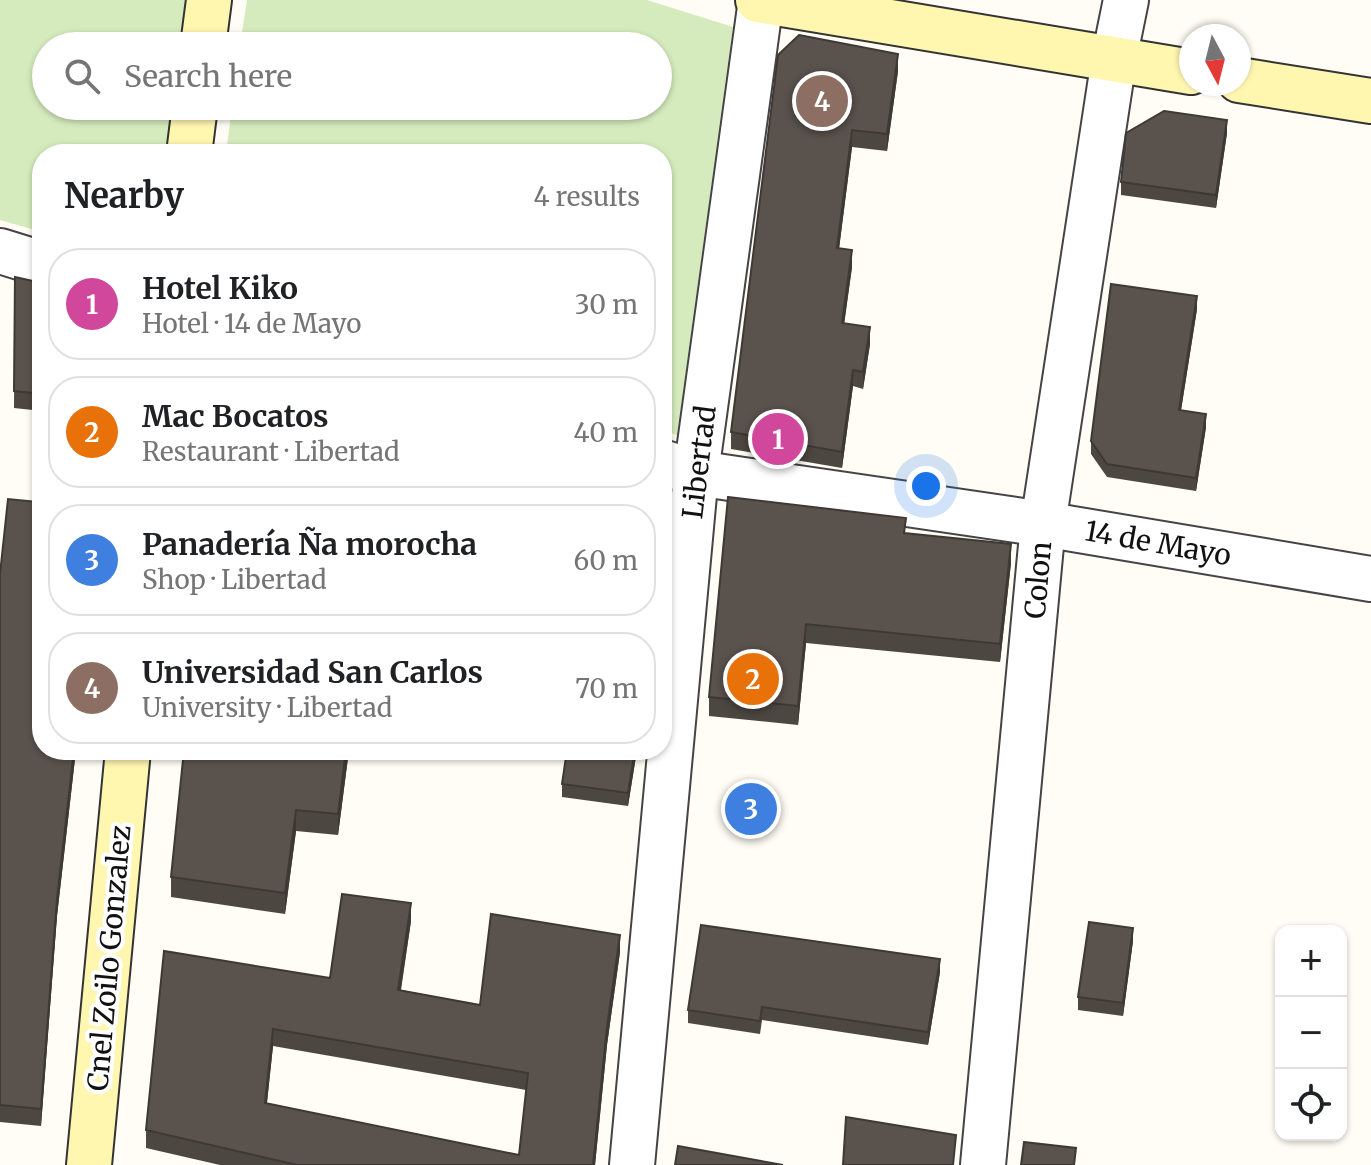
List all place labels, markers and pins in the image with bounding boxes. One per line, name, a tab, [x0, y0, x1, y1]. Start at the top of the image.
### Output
pin: 4	[796, 71, 848, 131]
pin: 1	[752, 409, 804, 469]
pin: 2	[727, 649, 779, 709]
pin: 3	[725, 779, 777, 839]

